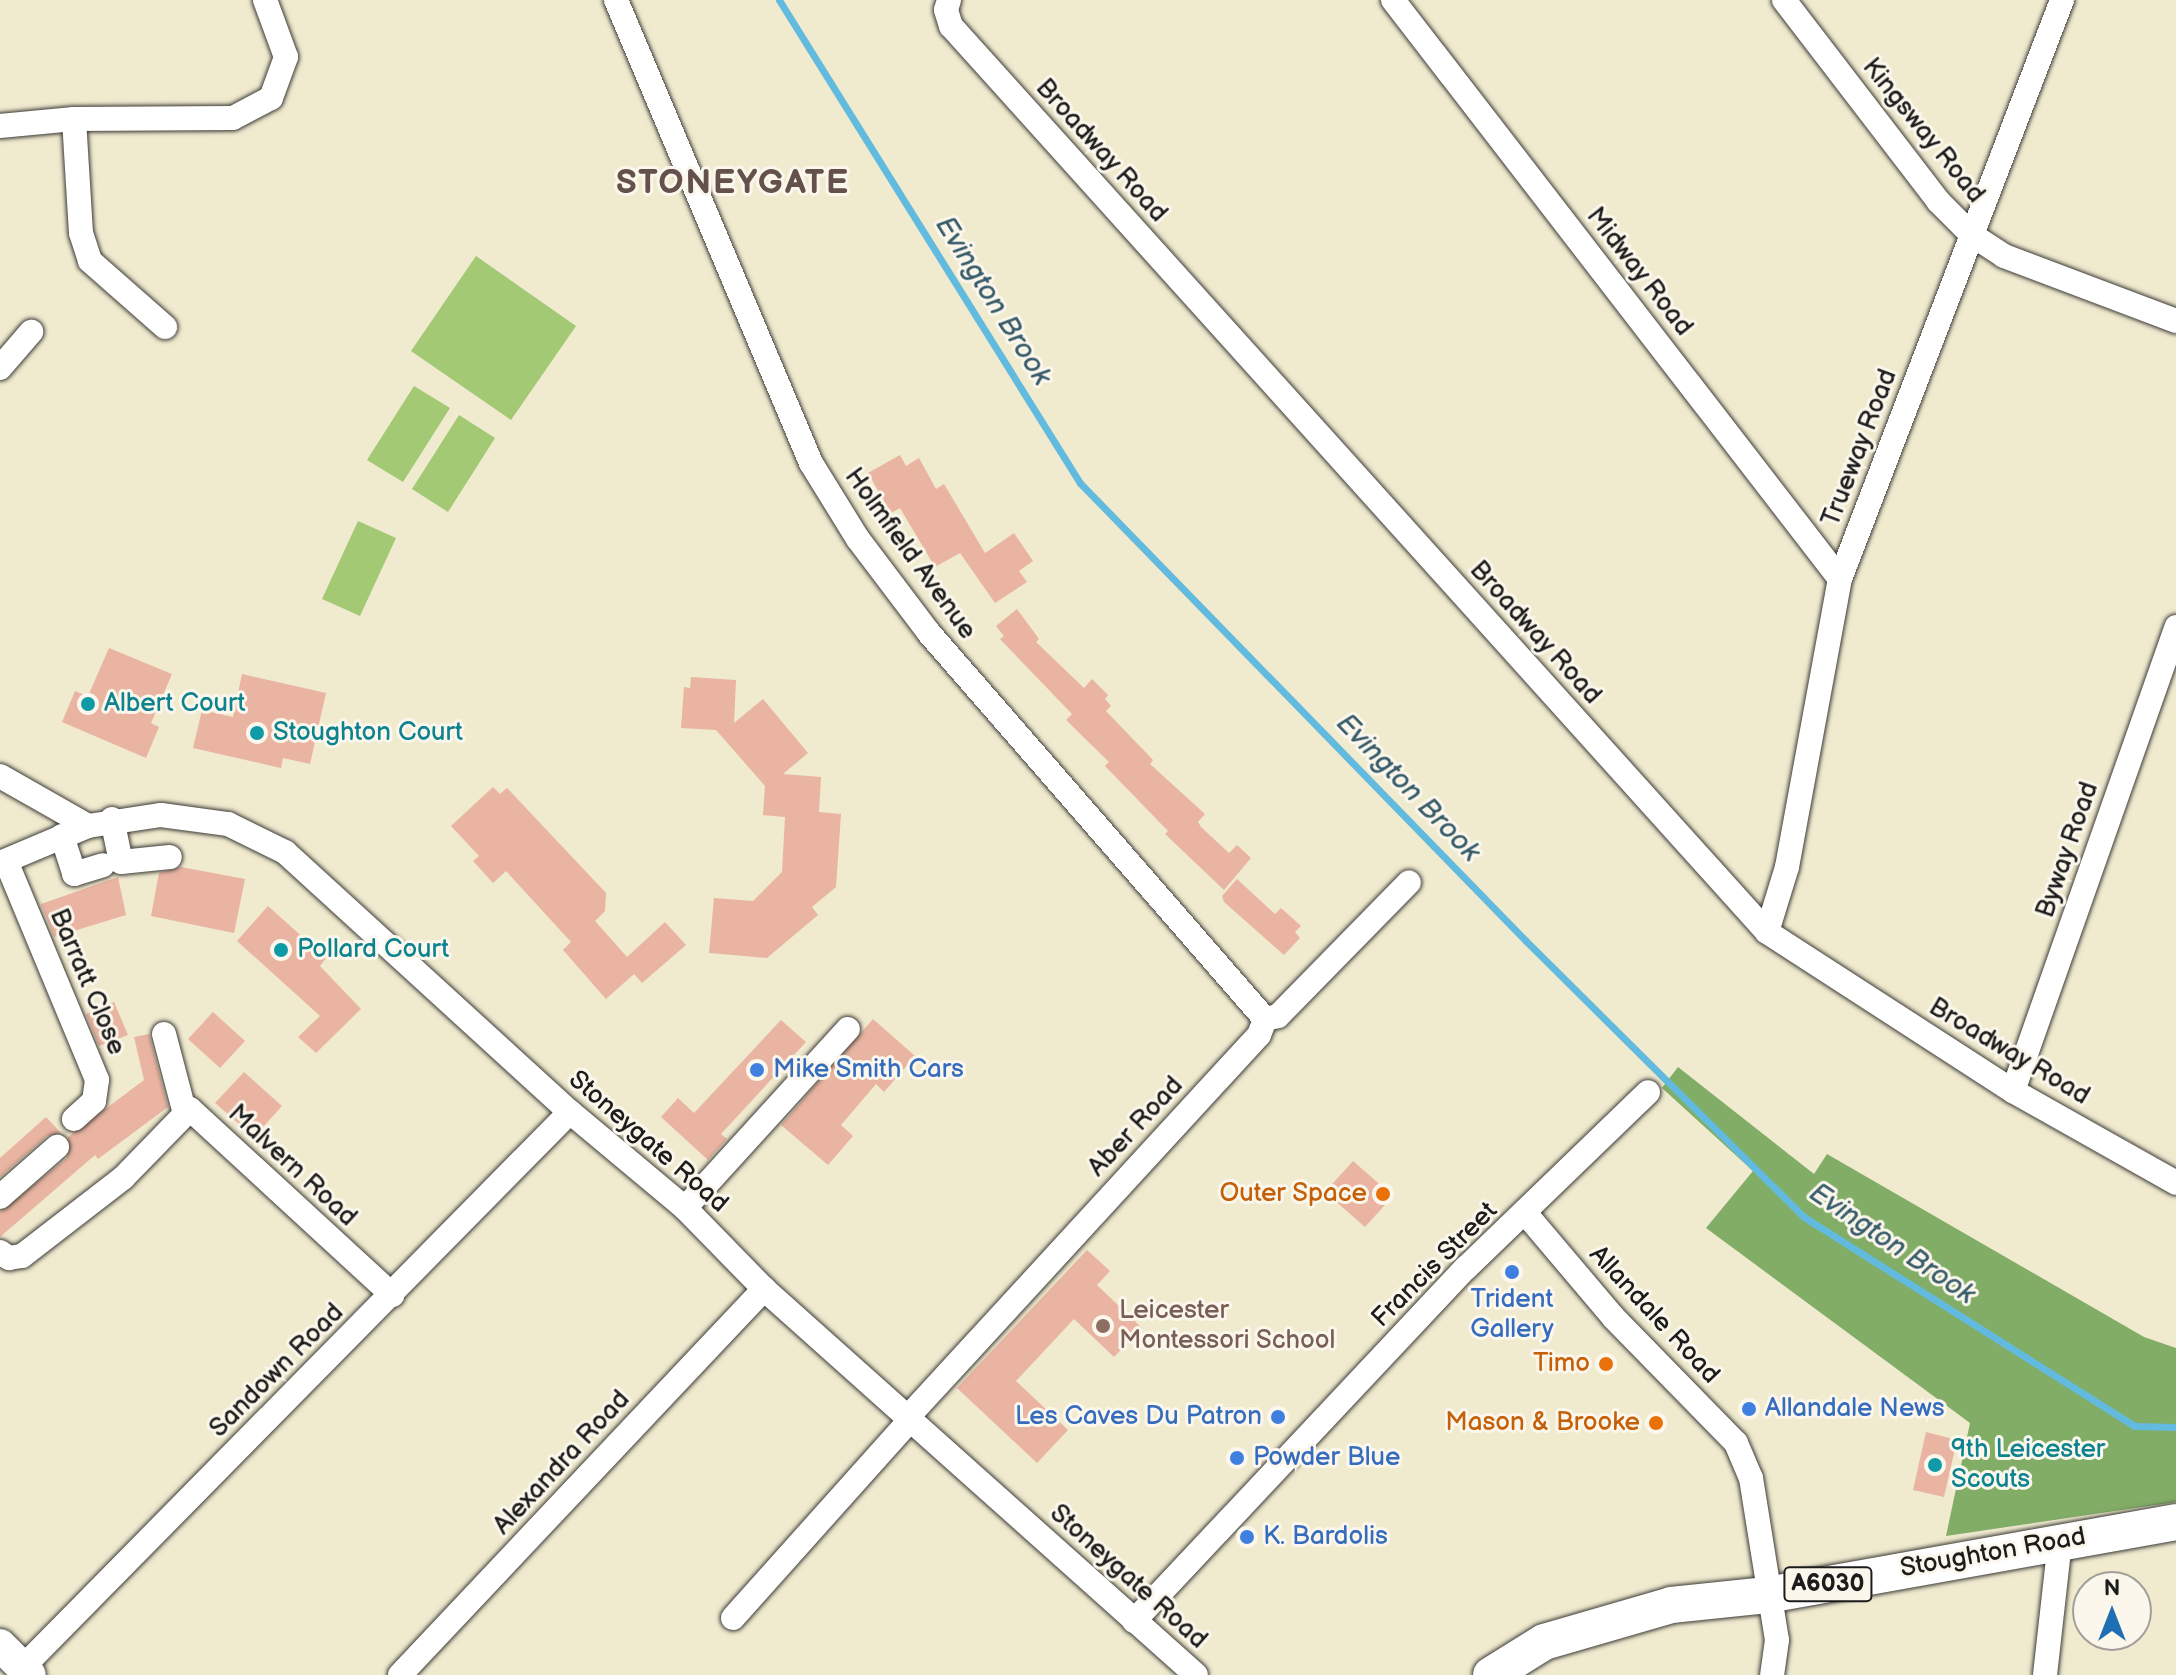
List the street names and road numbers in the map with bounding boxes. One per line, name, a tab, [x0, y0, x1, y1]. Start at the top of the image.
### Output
street label: Kingsway Road	[1855, 52, 1991, 210]
street label: Broadway Road	[1028, 72, 1174, 230]
street label: Midway Road	[1579, 201, 1699, 343]
street label: Trueway Road	[1815, 364, 1905, 532]
street label: Holmfield Avenue	[837, 462, 983, 646]
street label: Broadway Road	[1462, 554, 1608, 712]
street label: Byway Road	[2030, 777, 2106, 923]
street label: Barratt Close	[42, 904, 132, 1060]
street label: Broadway Road	[1922, 991, 2096, 1113]
street label: Stoneygate Road	[562, 1064, 734, 1220]
street label: Aber Road	[1082, 1071, 1190, 1183]
street label: Malvern Road	[221, 1098, 363, 1234]
street label: Francis Street	[1366, 1196, 1504, 1334]
street label: Allandale Road	[1582, 1240, 1726, 1390]
street label: Sandown Road	[204, 1298, 350, 1444]
street label: Alexandra Road	[487, 1384, 637, 1542]
street label: Stoneygate Road	[1043, 1498, 1213, 1656]
street label: Stoughton Road	[1898, 1521, 2088, 1585]
road number: A6030	[1782, 1564, 1874, 1604]

